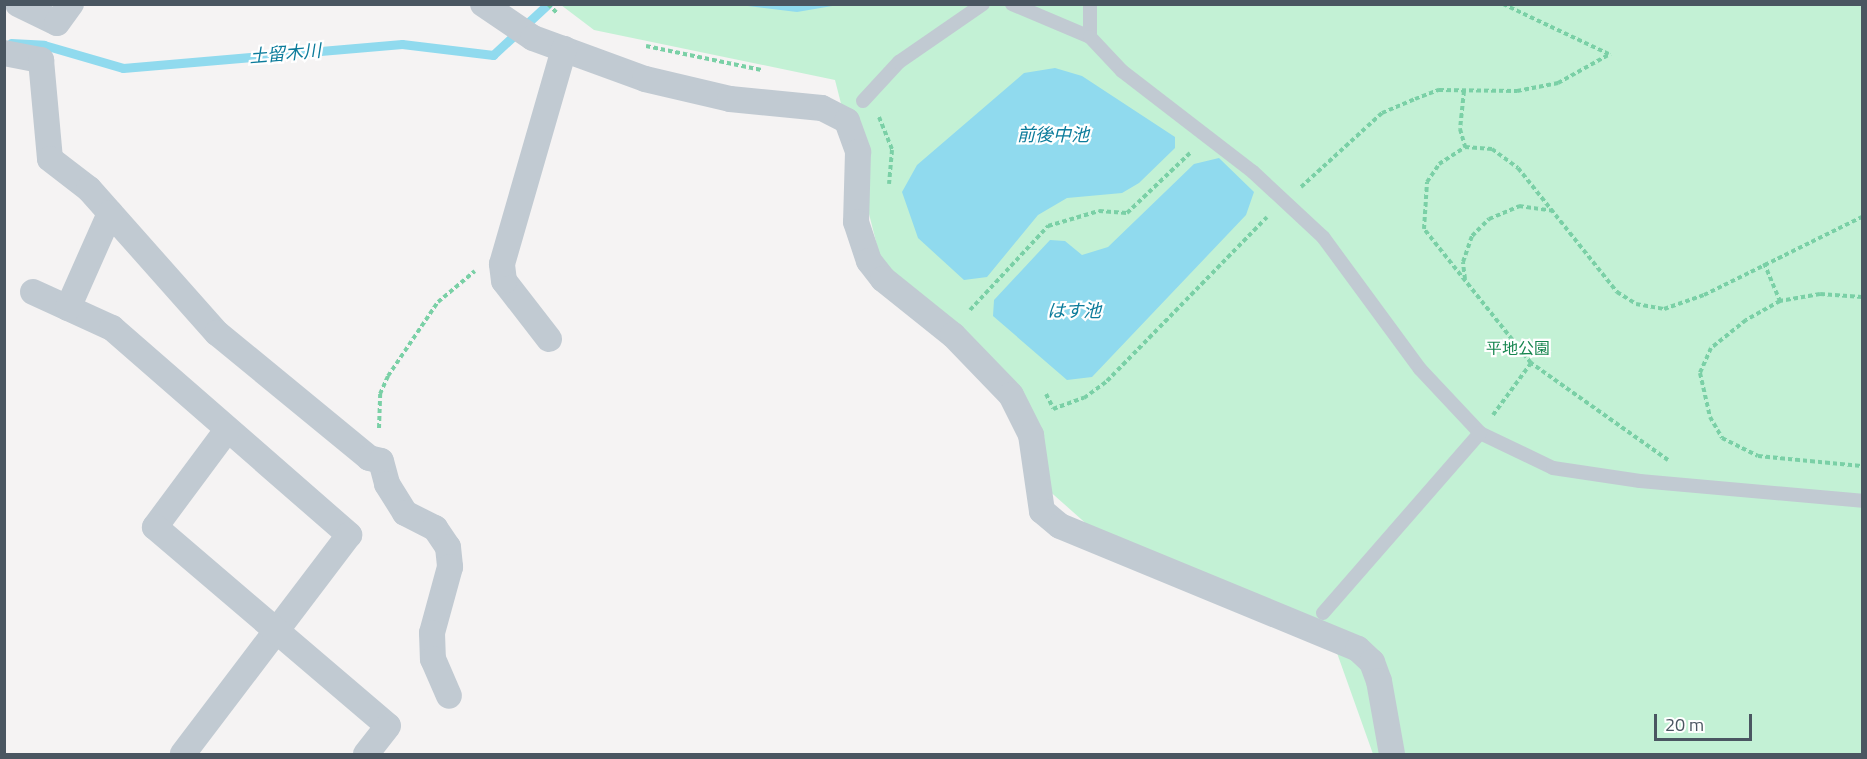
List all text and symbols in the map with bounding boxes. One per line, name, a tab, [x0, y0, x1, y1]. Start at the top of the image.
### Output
water label: 土留木川	[248, 40, 322, 68]
water label: 前後中池	[1017, 124, 1089, 146]
water label: はす池	[1047, 300, 1101, 322]
park label: 平地公園	[1486, 338, 1550, 358]
scale bar	[1657, 702, 1754, 740]
text: 20 m	[1665, 711, 1704, 738]

